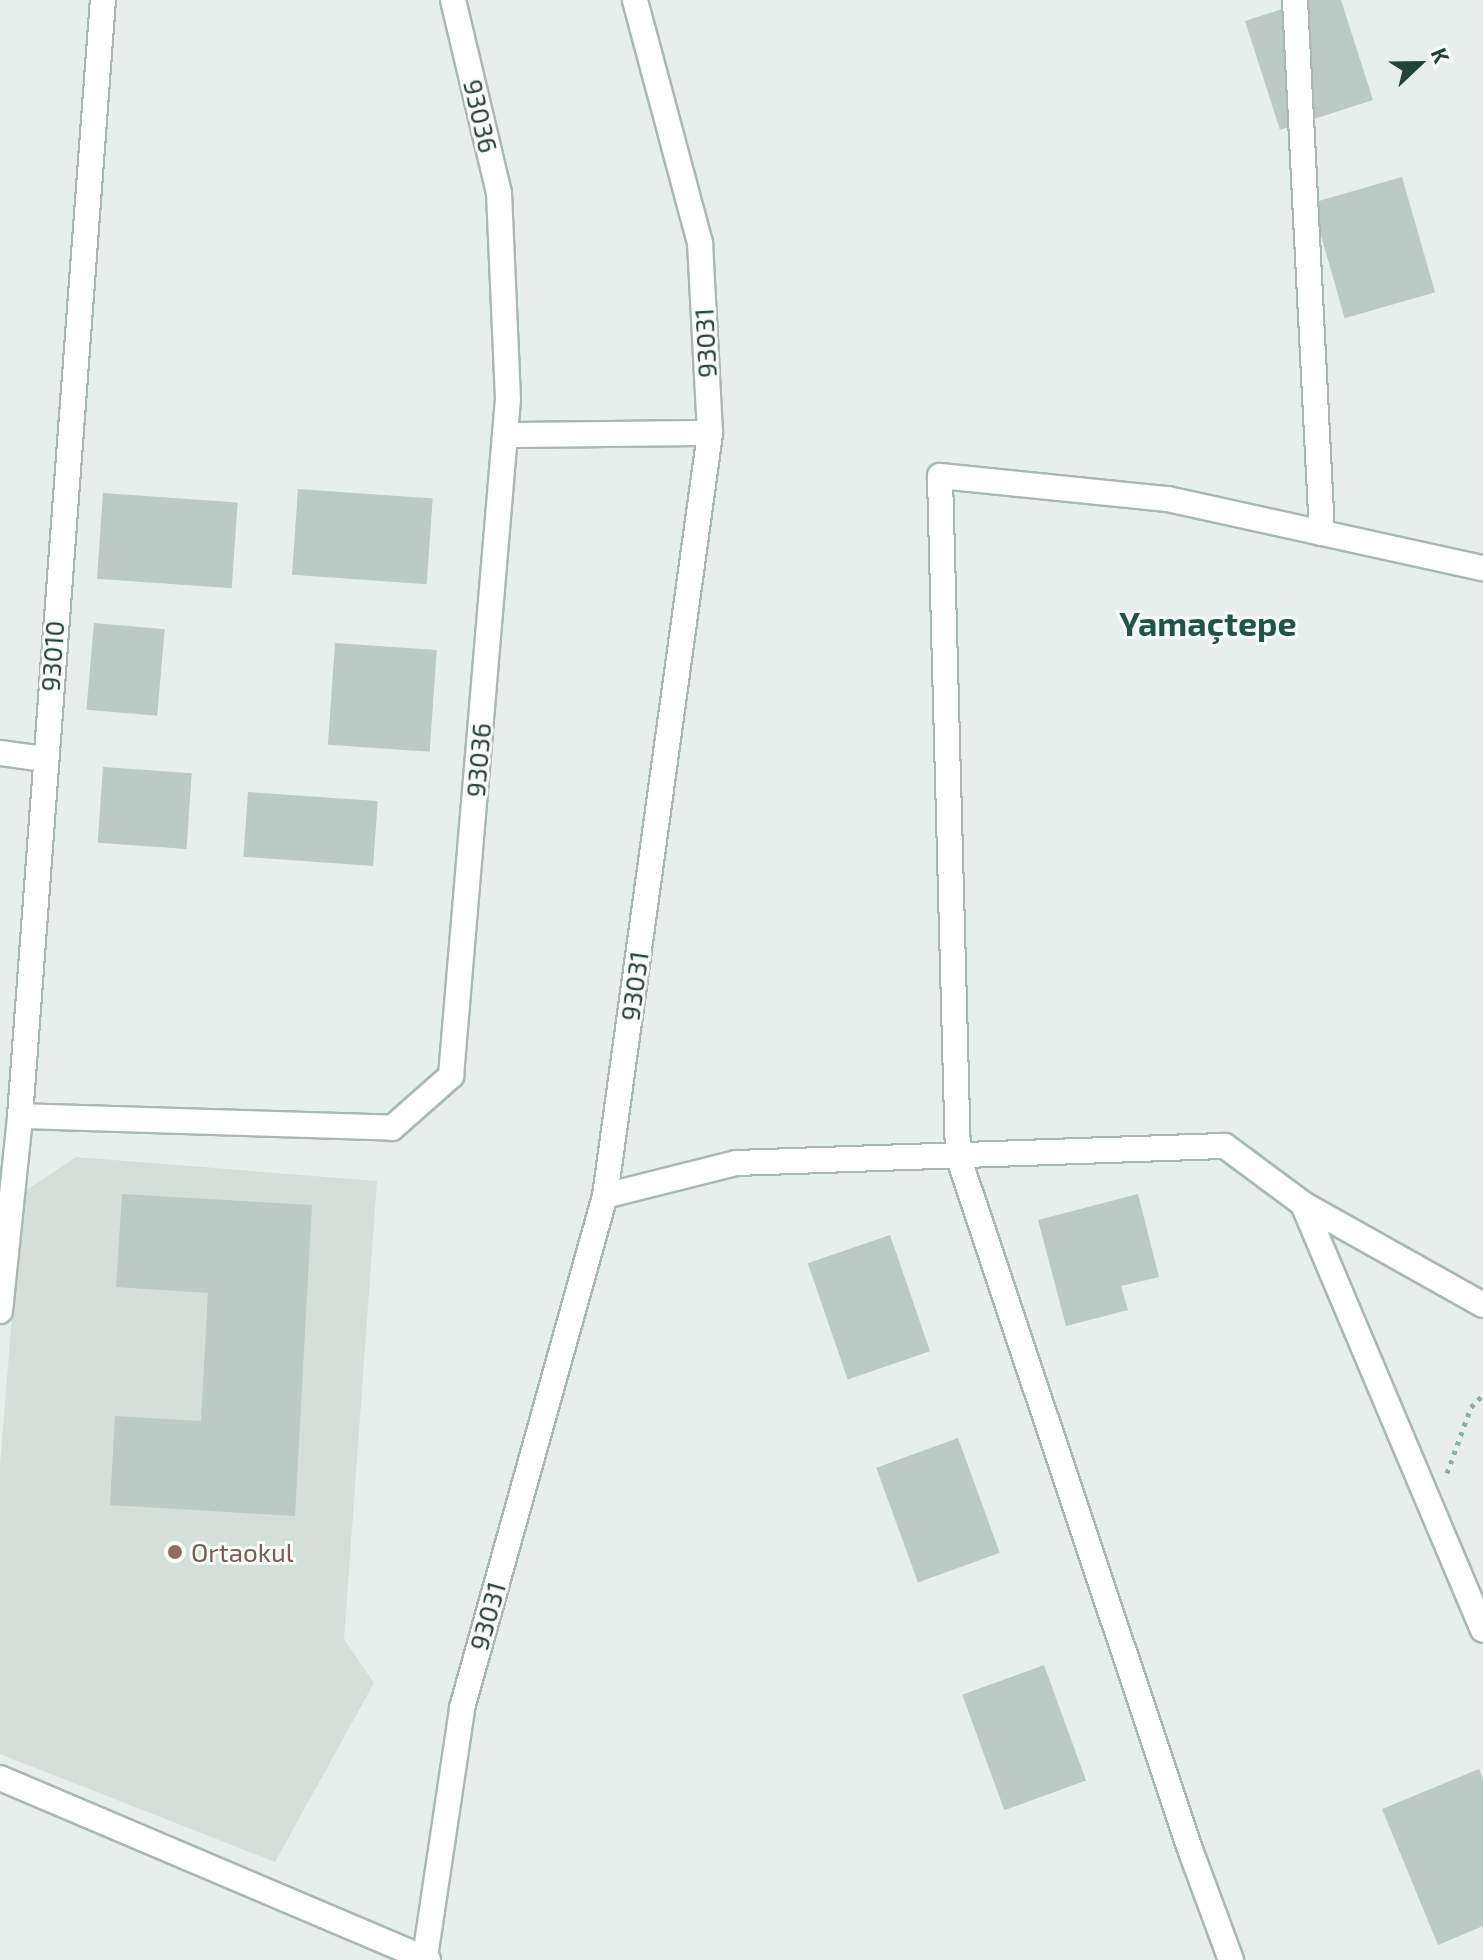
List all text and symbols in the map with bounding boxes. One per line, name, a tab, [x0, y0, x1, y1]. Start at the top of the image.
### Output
north arrow	[1379, 24, 1459, 104]
text: K	[1427, 44, 1456, 66]
street label: 93036	[457, 76, 505, 156]
street label: 93031	[688, 307, 722, 379]
district label: Yamaçtepe	[1119, 603, 1297, 643]
street label: 93010	[34, 619, 70, 693]
street label: 93036	[459, 722, 497, 798]
street label: 93031	[614, 949, 654, 1023]
place label: Ortaokul	[191, 1536, 294, 1568]
marker: Ortaokul	[166, 1543, 184, 1561]
street label: 93031	[462, 1578, 512, 1654]

